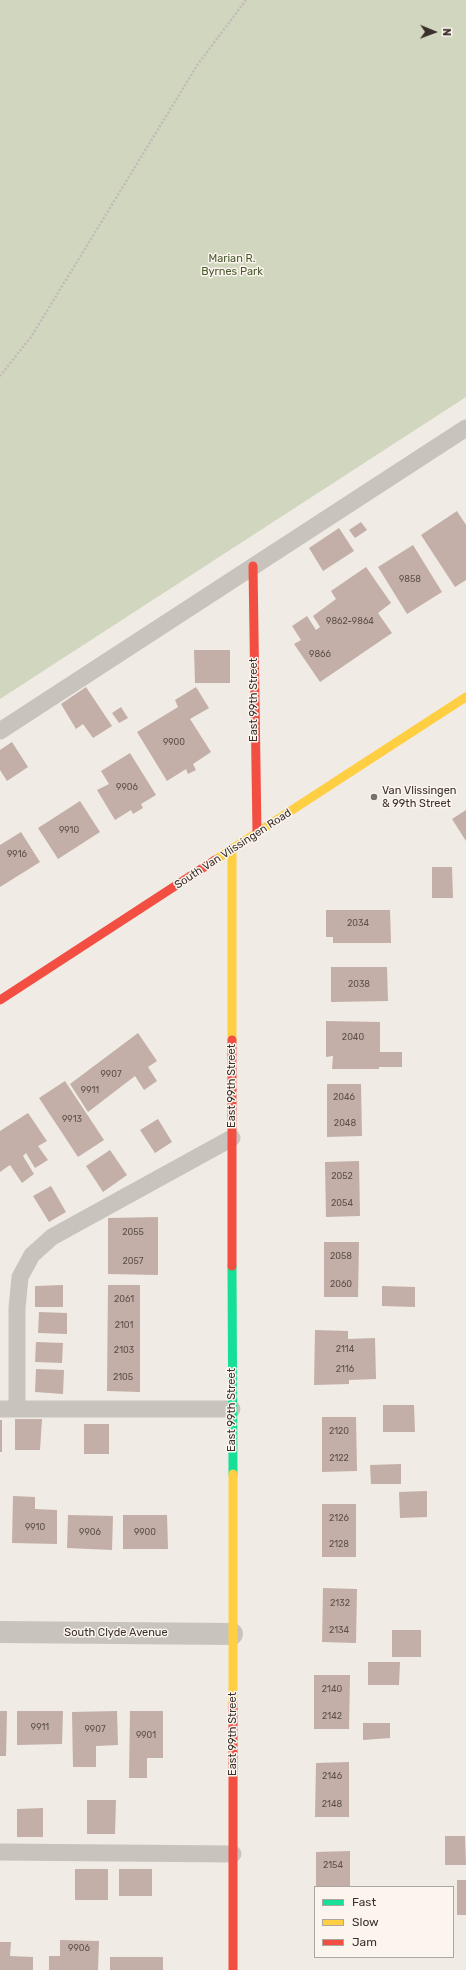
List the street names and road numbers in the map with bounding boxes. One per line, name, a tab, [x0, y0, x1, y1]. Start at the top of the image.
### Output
street label: East 99th Street	[247, 658, 261, 742]
street label: South Van Vlissingen Road	[172, 806, 294, 892]
street label: East 99th Street	[225, 1044, 239, 1128]
street label: East 99th Street	[225, 1368, 239, 1452]
street label: South Clyde Avenue	[64, 1626, 168, 1640]
street label: East 99th Street	[226, 1692, 240, 1776]

